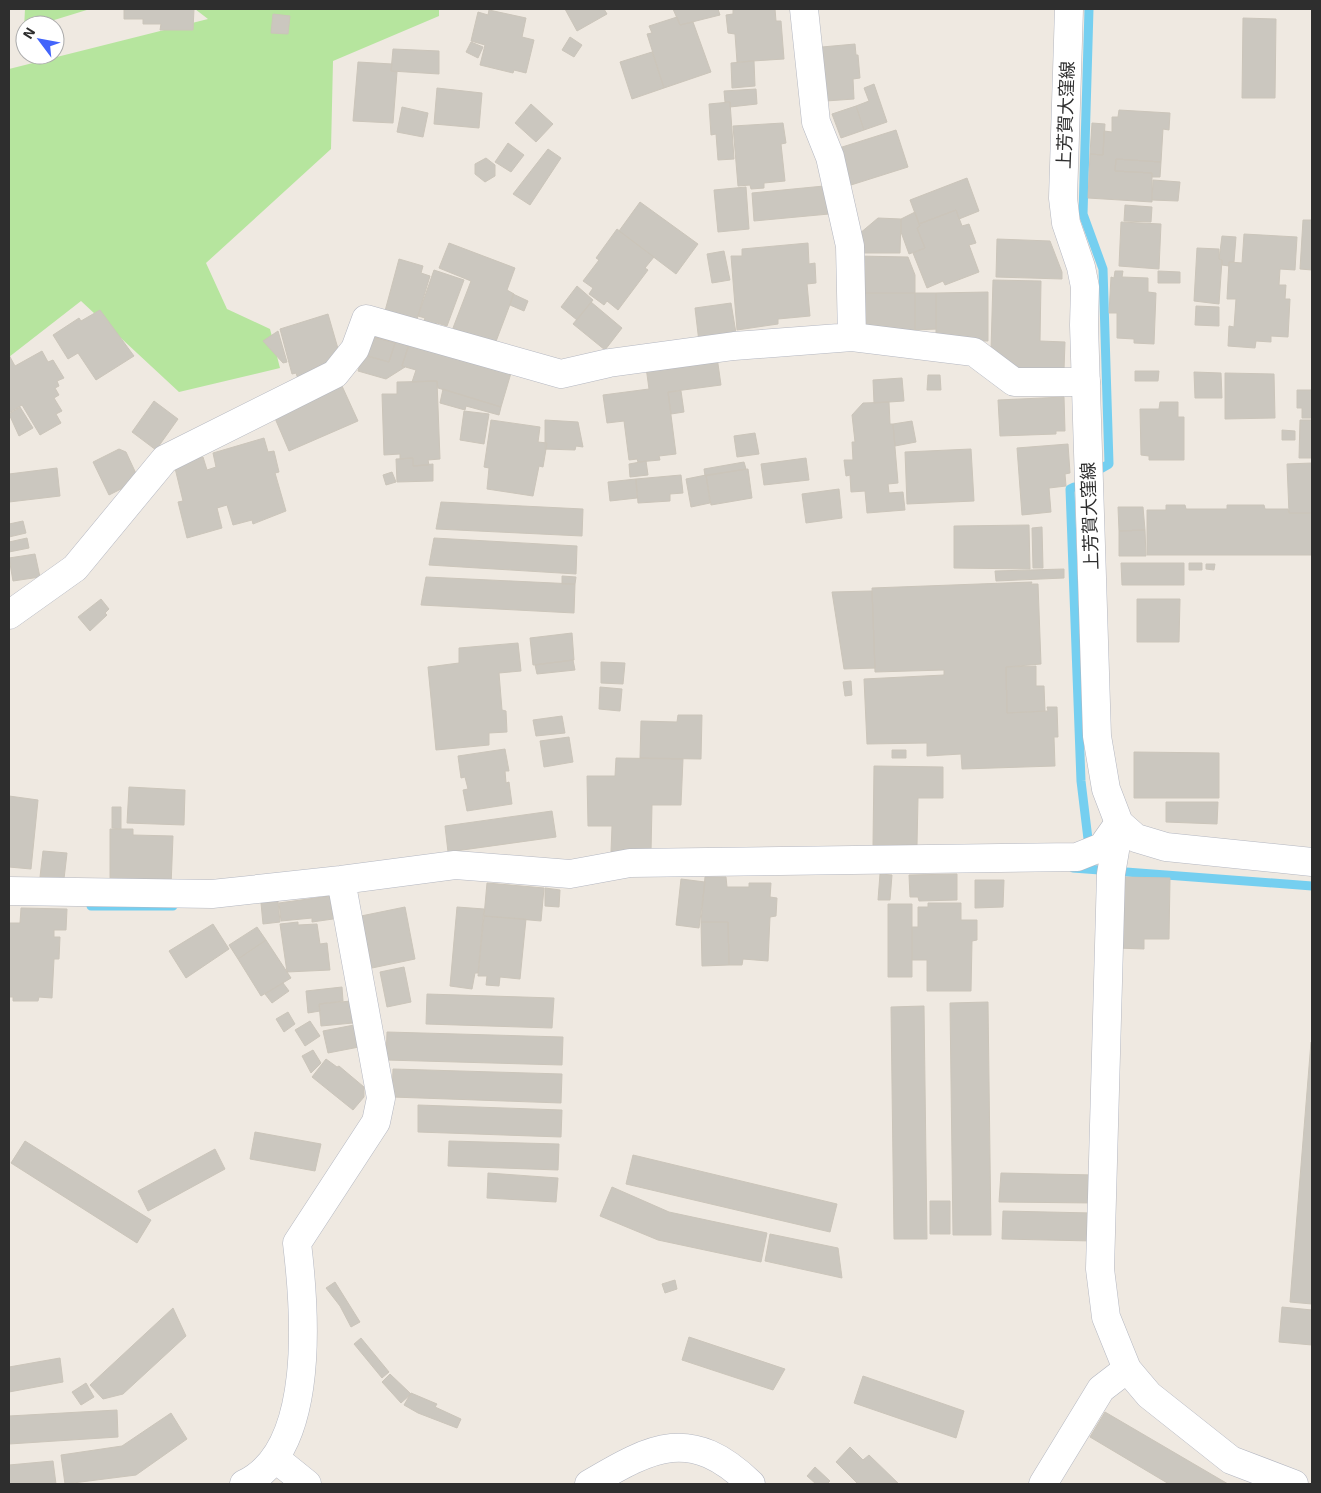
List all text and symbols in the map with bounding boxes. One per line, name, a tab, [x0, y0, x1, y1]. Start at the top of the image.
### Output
north arrow	[15, 15, 65, 65]
text: N	[19, 24, 38, 42]
street label: 上芳賀大窪線	[1052, 61, 1078, 169]
street label: 上芳賀大窪線	[1076, 462, 1102, 570]

